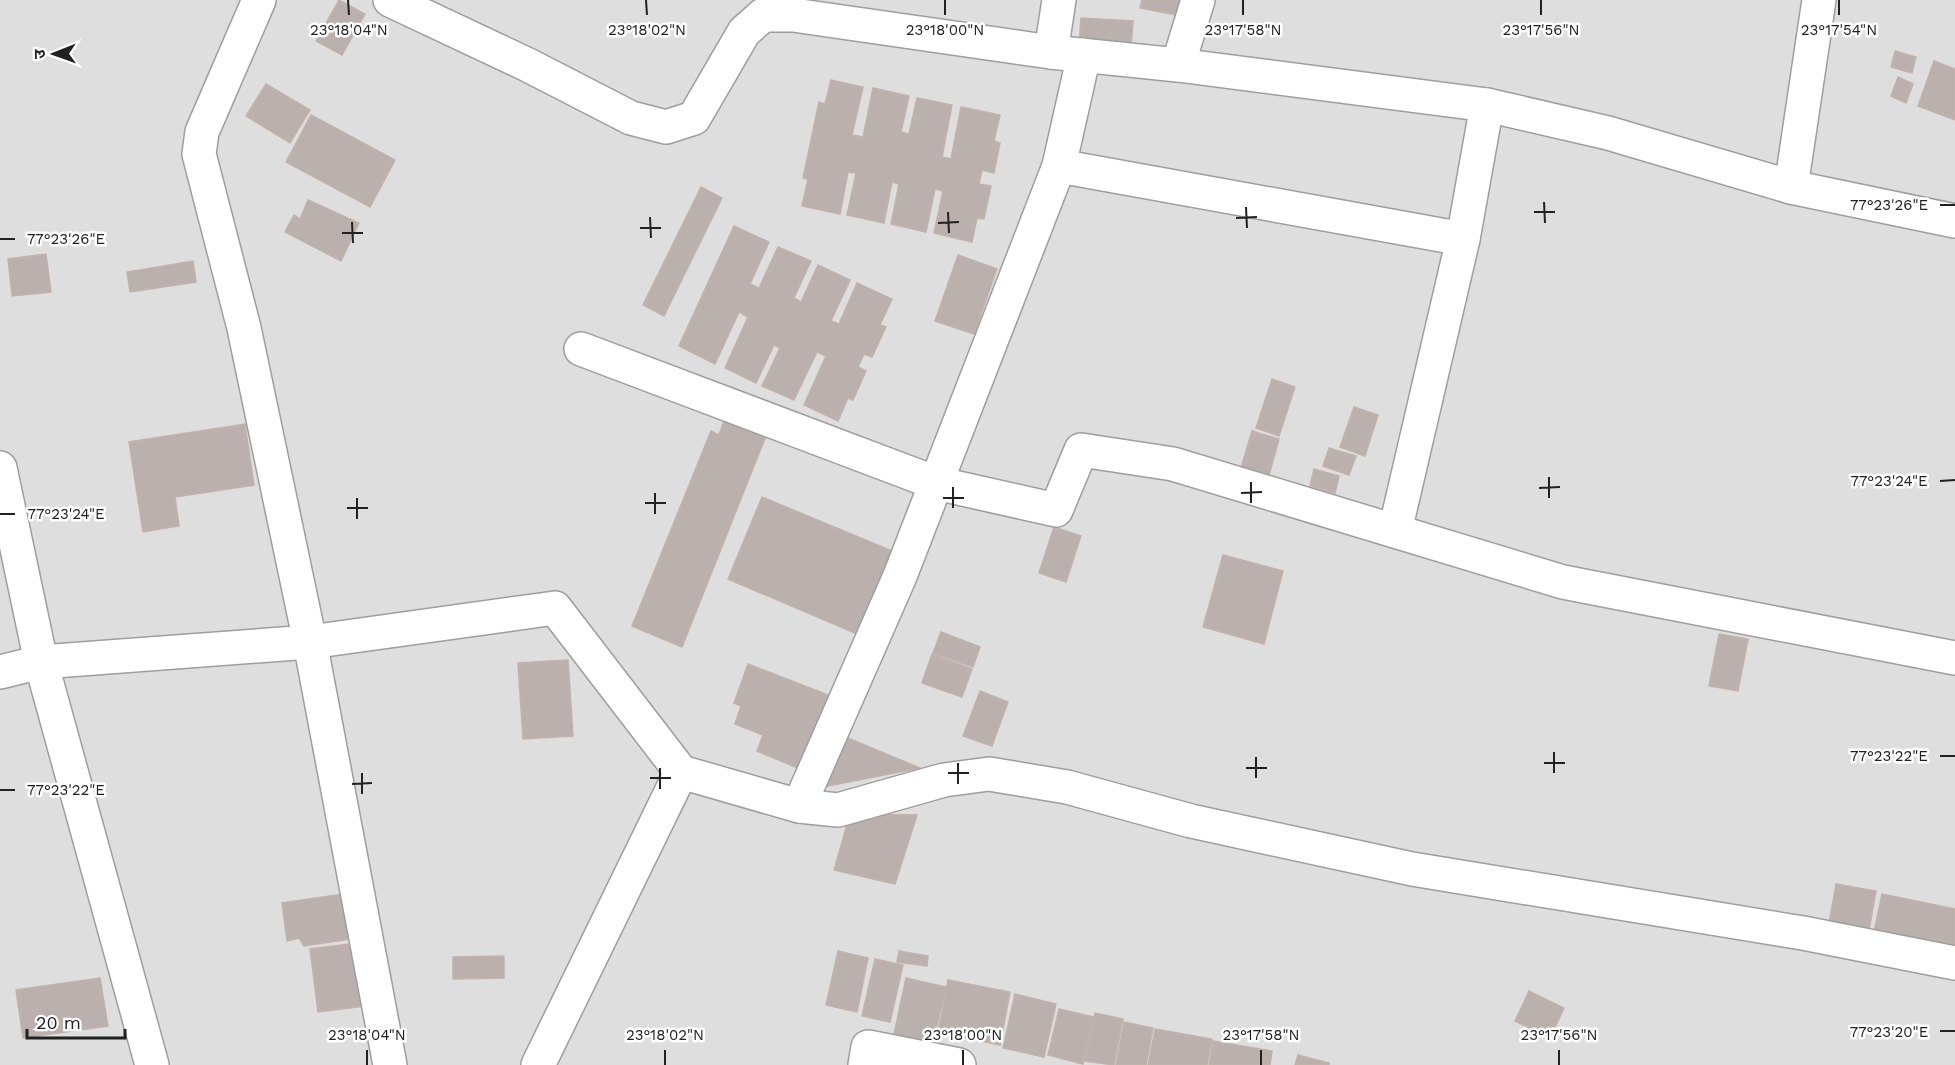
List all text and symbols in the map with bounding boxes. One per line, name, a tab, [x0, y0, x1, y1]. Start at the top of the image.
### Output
text: 23°18'04"N	[310, 21, 388, 39]
text: 23°18'02"N	[608, 21, 686, 39]
text: 23°18'00"N	[906, 21, 984, 39]
text: 23°17'58"N	[1204, 21, 1282, 39]
text: 23°17'56"N	[1502, 21, 1580, 39]
text: 23°17'54"N	[1801, 21, 1877, 39]
north arrow	[24, 24, 84, 84]
text: उ	[30, 49, 49, 59]
text: 77°23'26"E	[1850, 196, 1928, 214]
text: 77°23'26"E	[27, 230, 105, 248]
text: 77°23'24"E	[1850, 472, 1928, 490]
text: 77°23'24"E	[27, 505, 105, 523]
text: 77°23'22"E	[1850, 747, 1928, 765]
text: 77°23'22"E	[27, 781, 105, 799]
scale bar	[27, 1002, 124, 1040]
text: 20 m	[36, 1012, 81, 1033]
text: 77°23'20"E	[1850, 1023, 1928, 1041]
text: 23°18'04"N	[328, 1026, 406, 1044]
text: 23°18'02"N	[626, 1026, 704, 1044]
text: 23°18'00"N	[924, 1026, 1002, 1044]
text: 23°17'58"N	[1222, 1026, 1300, 1044]
text: 23°17'56"N	[1520, 1026, 1598, 1044]

